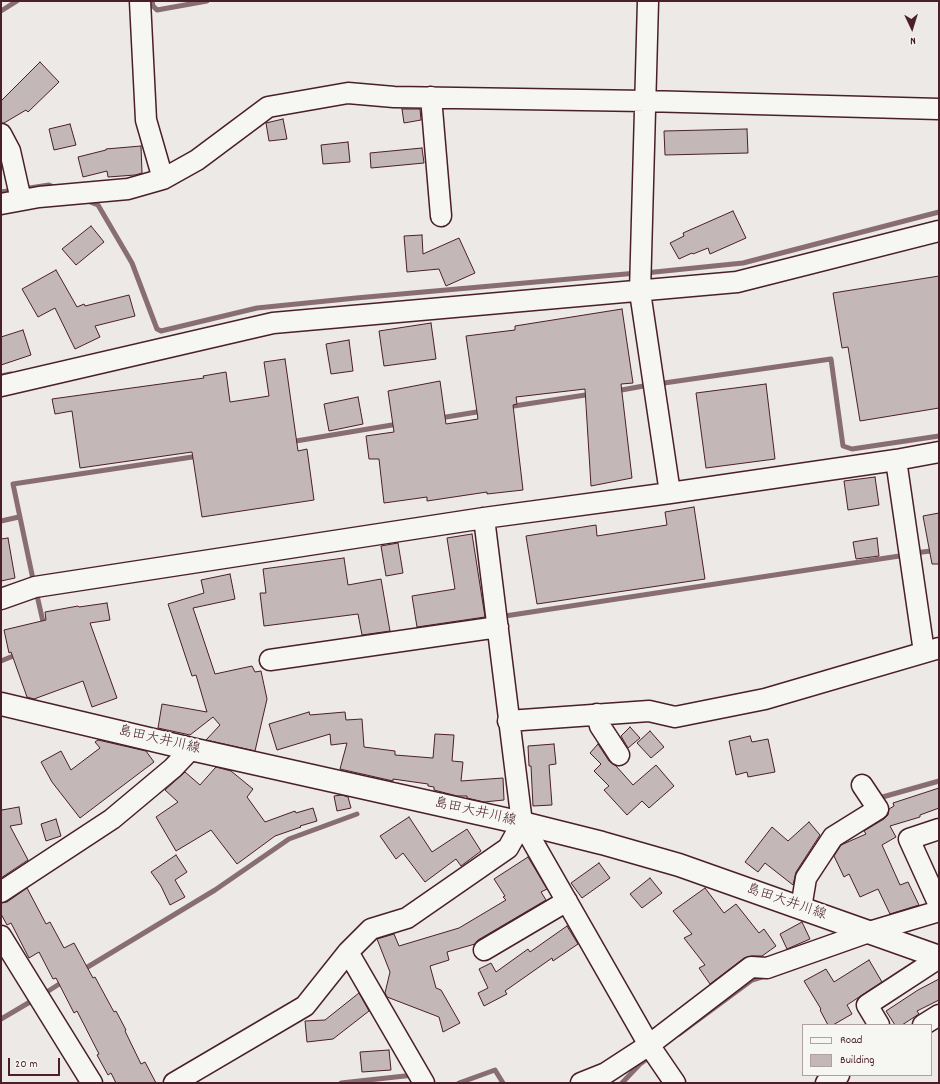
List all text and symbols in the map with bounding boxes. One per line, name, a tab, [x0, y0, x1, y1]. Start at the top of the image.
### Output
north arrow	[892, 8, 932, 48]
text: N	[910, 32, 916, 48]
street label: 島田大井川線	[116, 723, 202, 759]
street label: 島田大井川線	[432, 795, 518, 831]
street label: 島田大井川線	[744, 881, 828, 925]
legend	[802, 1024, 932, 1076]
text: Road	[840, 1032, 862, 1049]
scale bar	[10, 1050, 62, 1076]
text: Building	[840, 1052, 875, 1069]
text: 20 m	[15, 1056, 38, 1073]

